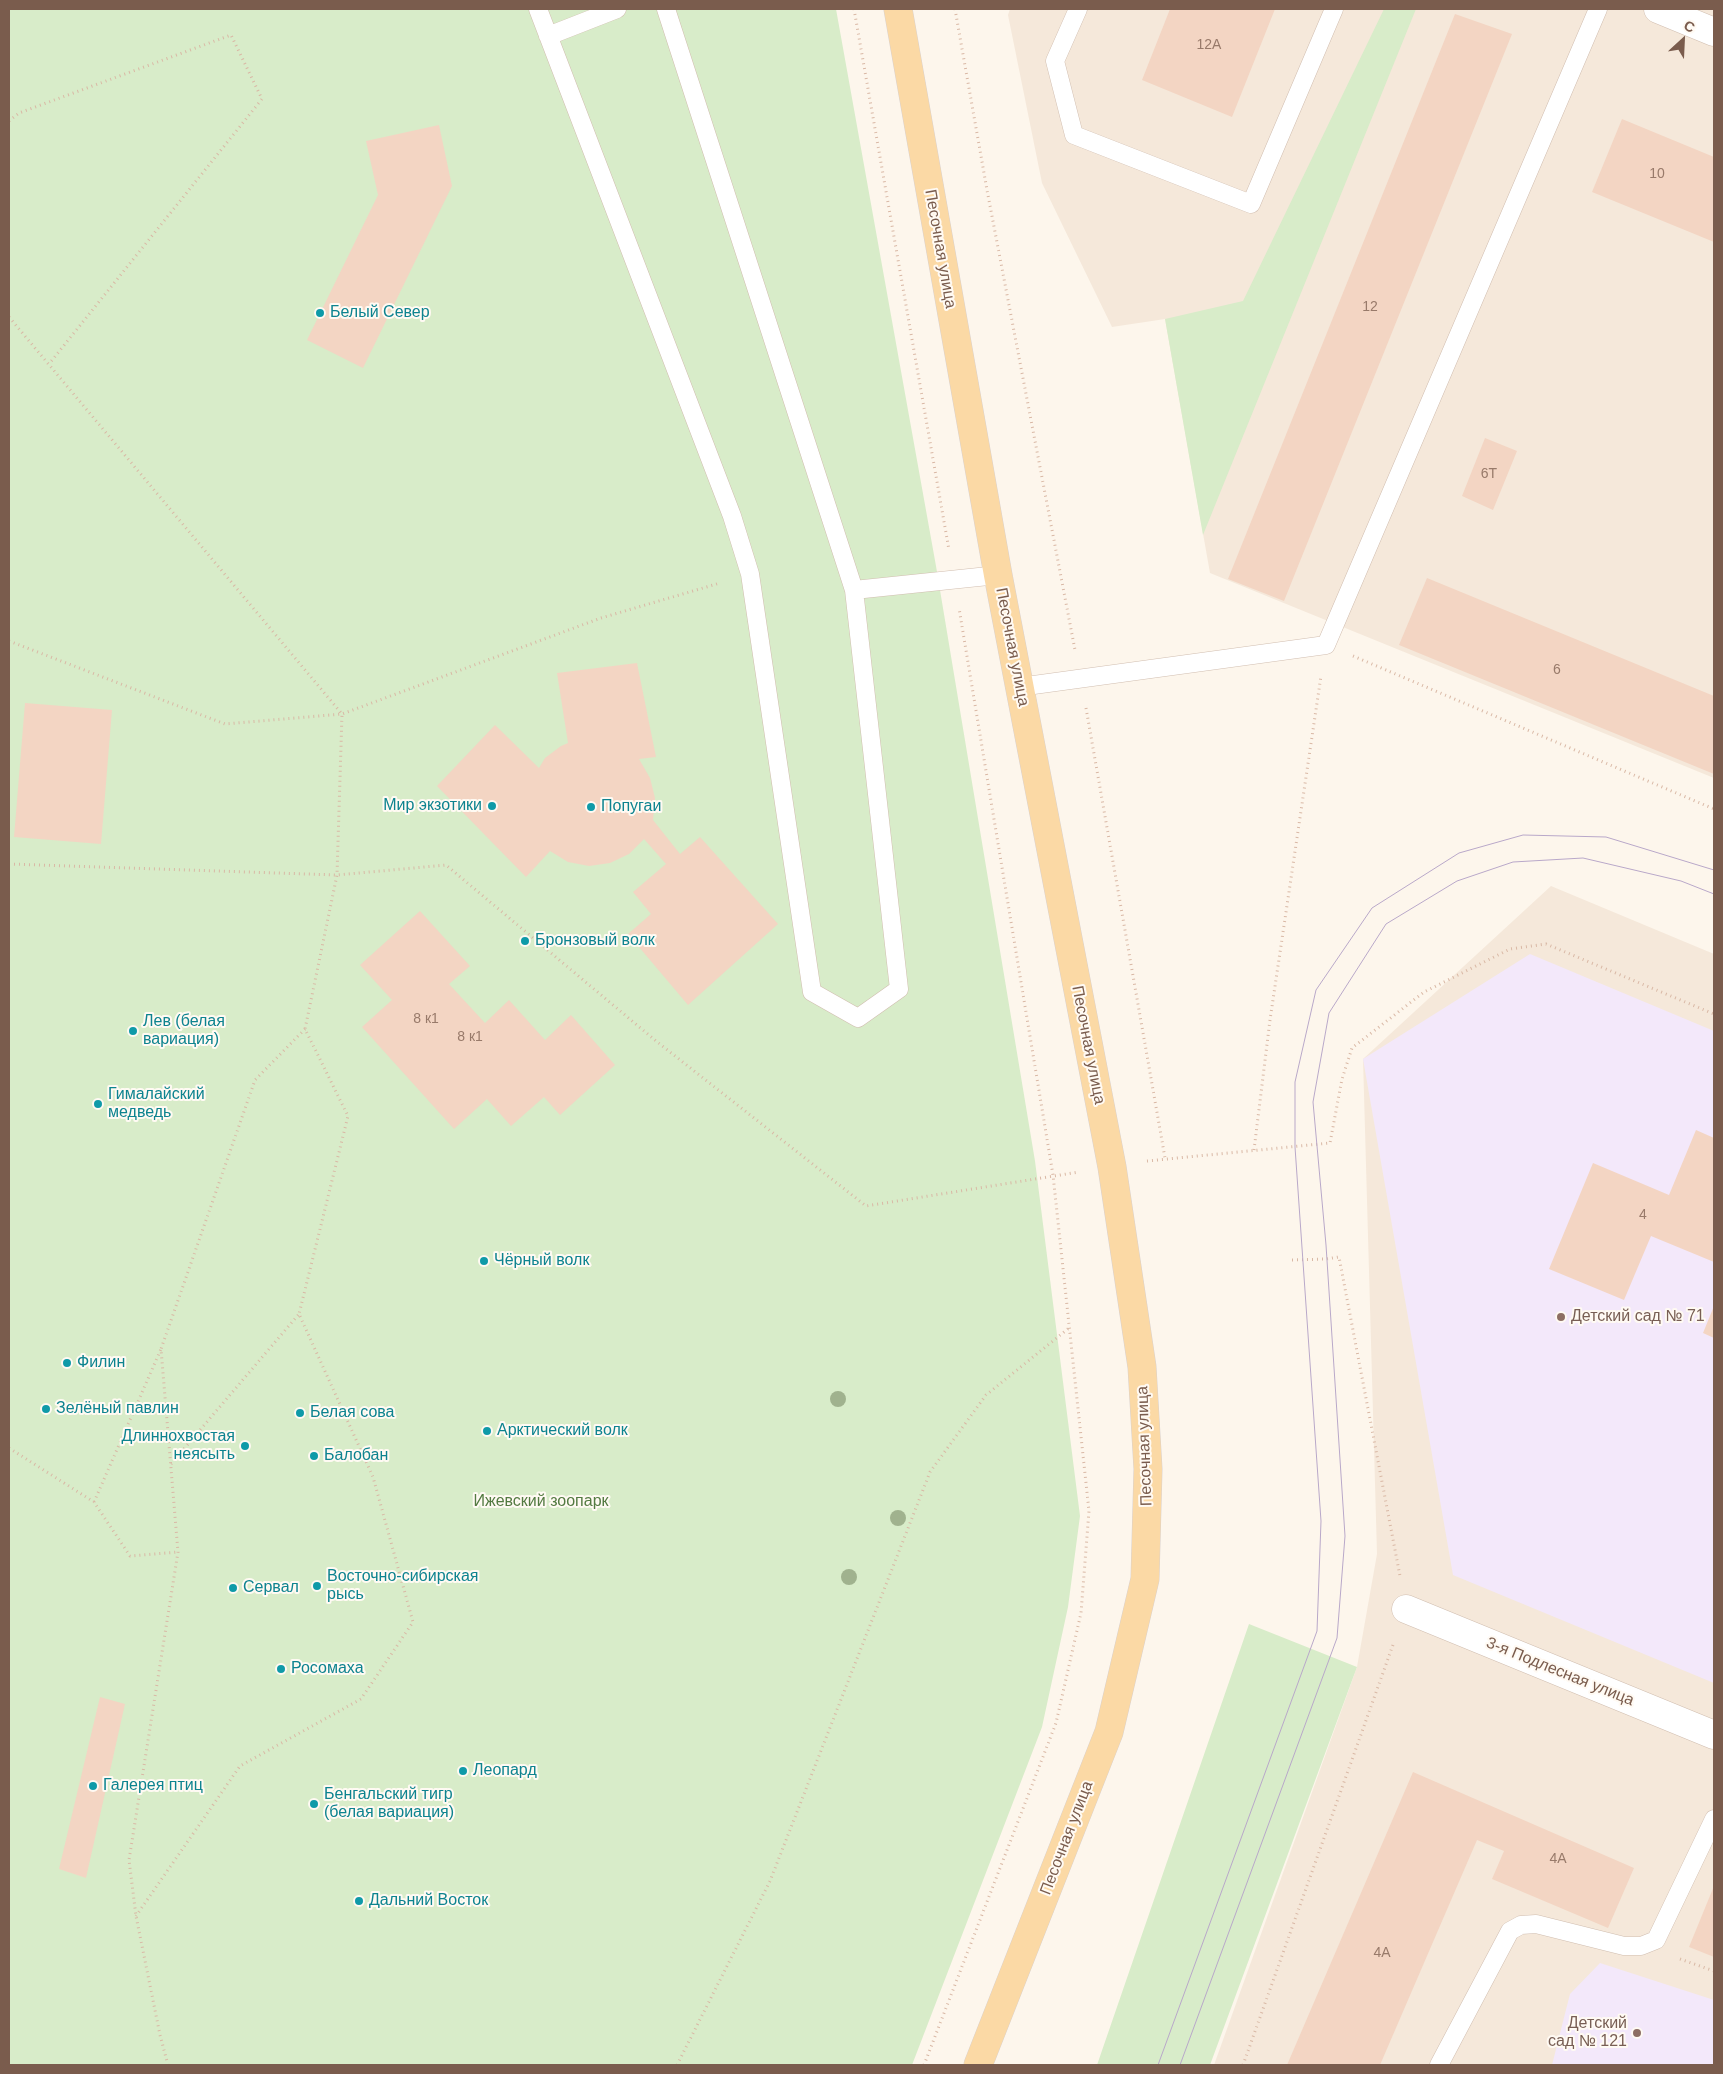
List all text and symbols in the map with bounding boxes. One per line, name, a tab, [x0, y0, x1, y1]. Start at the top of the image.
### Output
north arrow	[1658, 15, 1708, 65]
text: С	[1681, 17, 1697, 36]
house number: 12А	[1197, 37, 1221, 53]
house number: 10	[1649, 166, 1665, 182]
street label: Песочная улица	[920, 188, 960, 310]
house number: 12	[1362, 299, 1378, 315]
place label: Белый Север	[330, 303, 430, 323]
marker: Белый Север	[314, 307, 326, 319]
house number: 6Т	[1481, 466, 1497, 482]
street label: Песочная улица	[991, 586, 1033, 708]
house number: 6	[1553, 662, 1561, 678]
place label: Мир экзотики	[383, 796, 482, 816]
place label: Попугаи	[601, 797, 661, 817]
marker: Мир экзотики	[486, 800, 498, 812]
marker: Попугаи	[585, 801, 597, 813]
place label: Бронзовый волк	[535, 931, 655, 951]
marker: Бронзовый волк	[519, 935, 531, 947]
street label: Песочная улица	[1067, 984, 1109, 1106]
house number: 8 к1	[413, 1011, 439, 1027]
place label: Лев (белая вариация)	[143, 1012, 225, 1050]
marker: Лев (белая вариация)	[127, 1025, 139, 1037]
house number: 8 к1	[457, 1029, 483, 1045]
place label: Гималайский медведь	[108, 1085, 205, 1123]
marker: Гималайский медведь	[92, 1098, 104, 1110]
house number: 4	[1639, 1207, 1647, 1223]
place label: Чёрный волк	[494, 1251, 589, 1271]
marker: Чёрный волк	[478, 1255, 490, 1267]
place label: Детский сад № 71	[1571, 1307, 1705, 1327]
marker: Детский сад № 71	[1555, 1311, 1567, 1323]
place label: Филин	[77, 1353, 125, 1373]
marker: Филин	[61, 1357, 73, 1369]
street label: Песочная улица	[1133, 1386, 1157, 1506]
place label: Зелёный павлин	[56, 1399, 179, 1419]
marker: Зелёный павлин	[40, 1403, 52, 1415]
place label: Белая сова	[310, 1403, 395, 1423]
marker: Белая сова	[294, 1407, 306, 1419]
place label: Арктический волк	[497, 1421, 628, 1441]
marker: Арктический волк	[481, 1425, 493, 1437]
place label: Длиннохвостая неясыть	[122, 1427, 235, 1465]
marker: Длиннохвостая неясыть	[239, 1440, 251, 1452]
place label: Балобан	[324, 1446, 388, 1466]
marker: Балобан	[308, 1450, 320, 1462]
park label: Ижевский зоопарк	[473, 1492, 609, 1512]
place label: Восточно-сибирская рысь	[327, 1567, 479, 1605]
place label: Сервал	[243, 1578, 299, 1598]
marker: Восточно-сибирская рысь	[311, 1580, 323, 1592]
marker: Сервал	[227, 1582, 239, 1594]
street label: 3-я Подлесная улица	[1483, 1634, 1637, 1710]
place label: Росомаха	[291, 1659, 364, 1679]
marker: Росомаха	[275, 1663, 287, 1675]
place label: Леопард	[473, 1761, 537, 1781]
marker: Леопард	[457, 1765, 469, 1777]
place label: Галерея птиц	[103, 1776, 203, 1796]
street label: Песочная улица	[1036, 1778, 1098, 1898]
marker: Галерея птиц	[87, 1780, 99, 1792]
place label: Бенгальский тигр (белая вариация)	[324, 1785, 454, 1823]
marker: Бенгальский тигр (белая вариация)	[308, 1798, 320, 1810]
house number: 4А	[1549, 1851, 1567, 1867]
place label: Дальний Восток	[369, 1891, 488, 1911]
marker: Дальний Восток	[353, 1895, 365, 1907]
house number: 4А	[1373, 1945, 1391, 1961]
place label: Детский сад № 121	[1548, 2014, 1627, 2052]
marker: Детский сад № 121	[1631, 2027, 1643, 2039]

